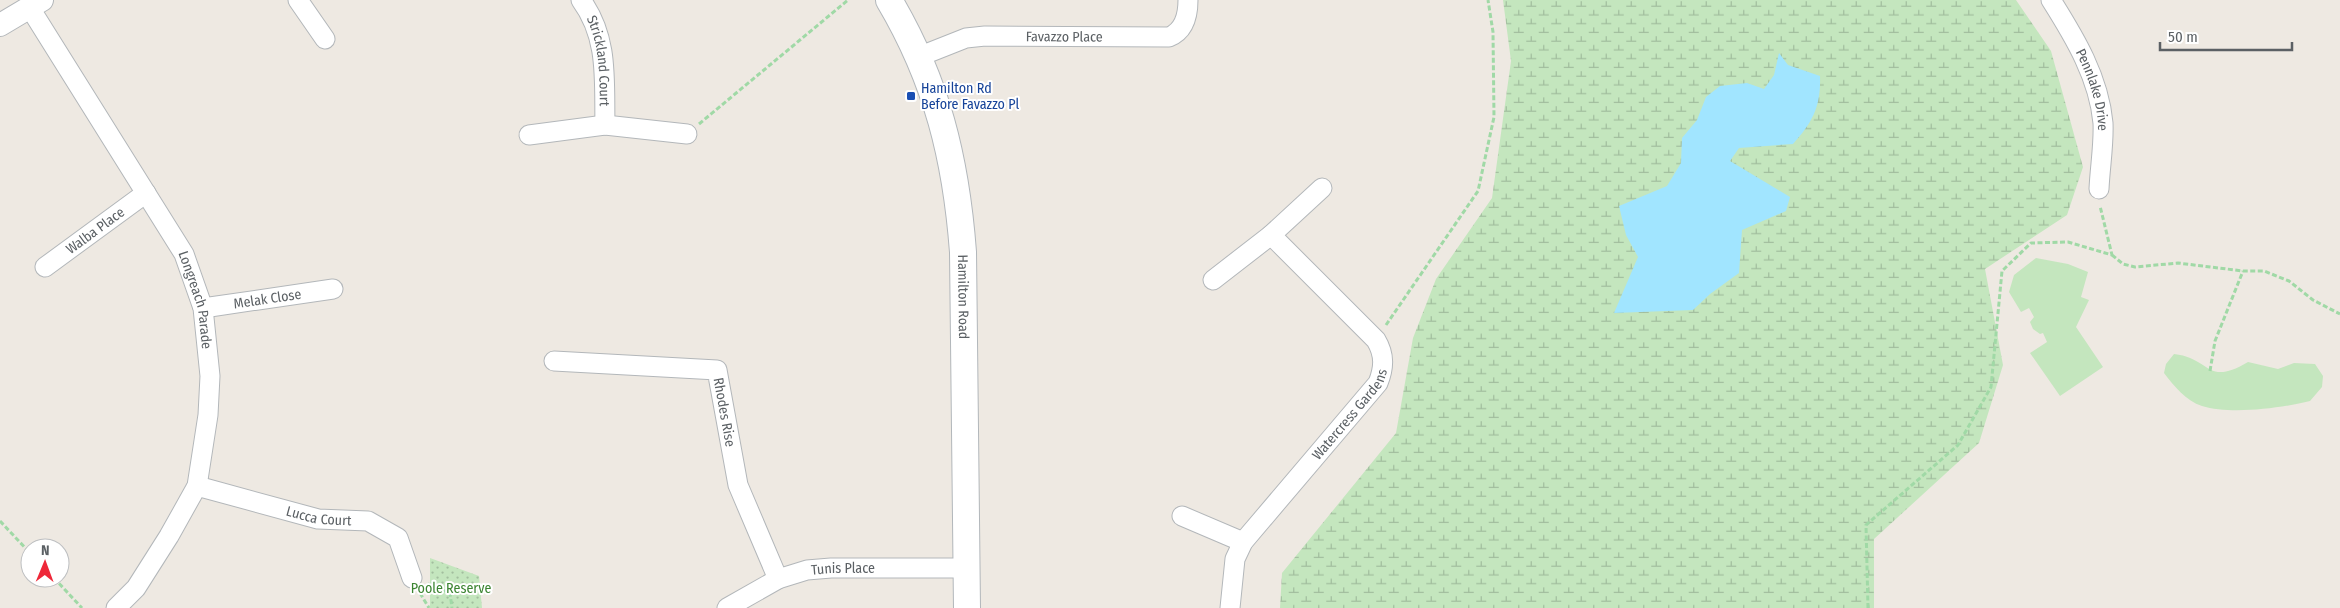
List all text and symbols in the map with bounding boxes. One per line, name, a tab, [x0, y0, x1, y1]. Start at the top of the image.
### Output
street label: Strickland Court	[583, 13, 613, 107]
scale bar	[2160, 20, 2292, 52]
street label: Favazzo Place	[1026, 28, 1103, 46]
text: 50 m	[2168, 28, 2198, 46]
street label: Pennlake Drive	[2072, 46, 2111, 131]
place label: Hamilton Rd Before Favazzo Pl	[921, 80, 1019, 113]
marker: Hamilton Rd Before Favazzo Pl	[905, 90, 917, 102]
street label: Walba Place	[63, 204, 128, 258]
street label: Longreach Parade	[175, 249, 215, 350]
street label: Hamilton Road	[954, 254, 972, 339]
street label: Melak Close	[232, 286, 302, 312]
street label: Watercress Gardens	[1309, 367, 1391, 463]
street label: Rhodes Rise	[710, 376, 739, 448]
street label: Lucca Court	[284, 503, 352, 529]
north arrow	[20, 538, 70, 588]
text: N	[41, 542, 50, 559]
street label: Tunis Place	[810, 560, 875, 579]
park label: Poole Reserve	[411, 580, 491, 597]

